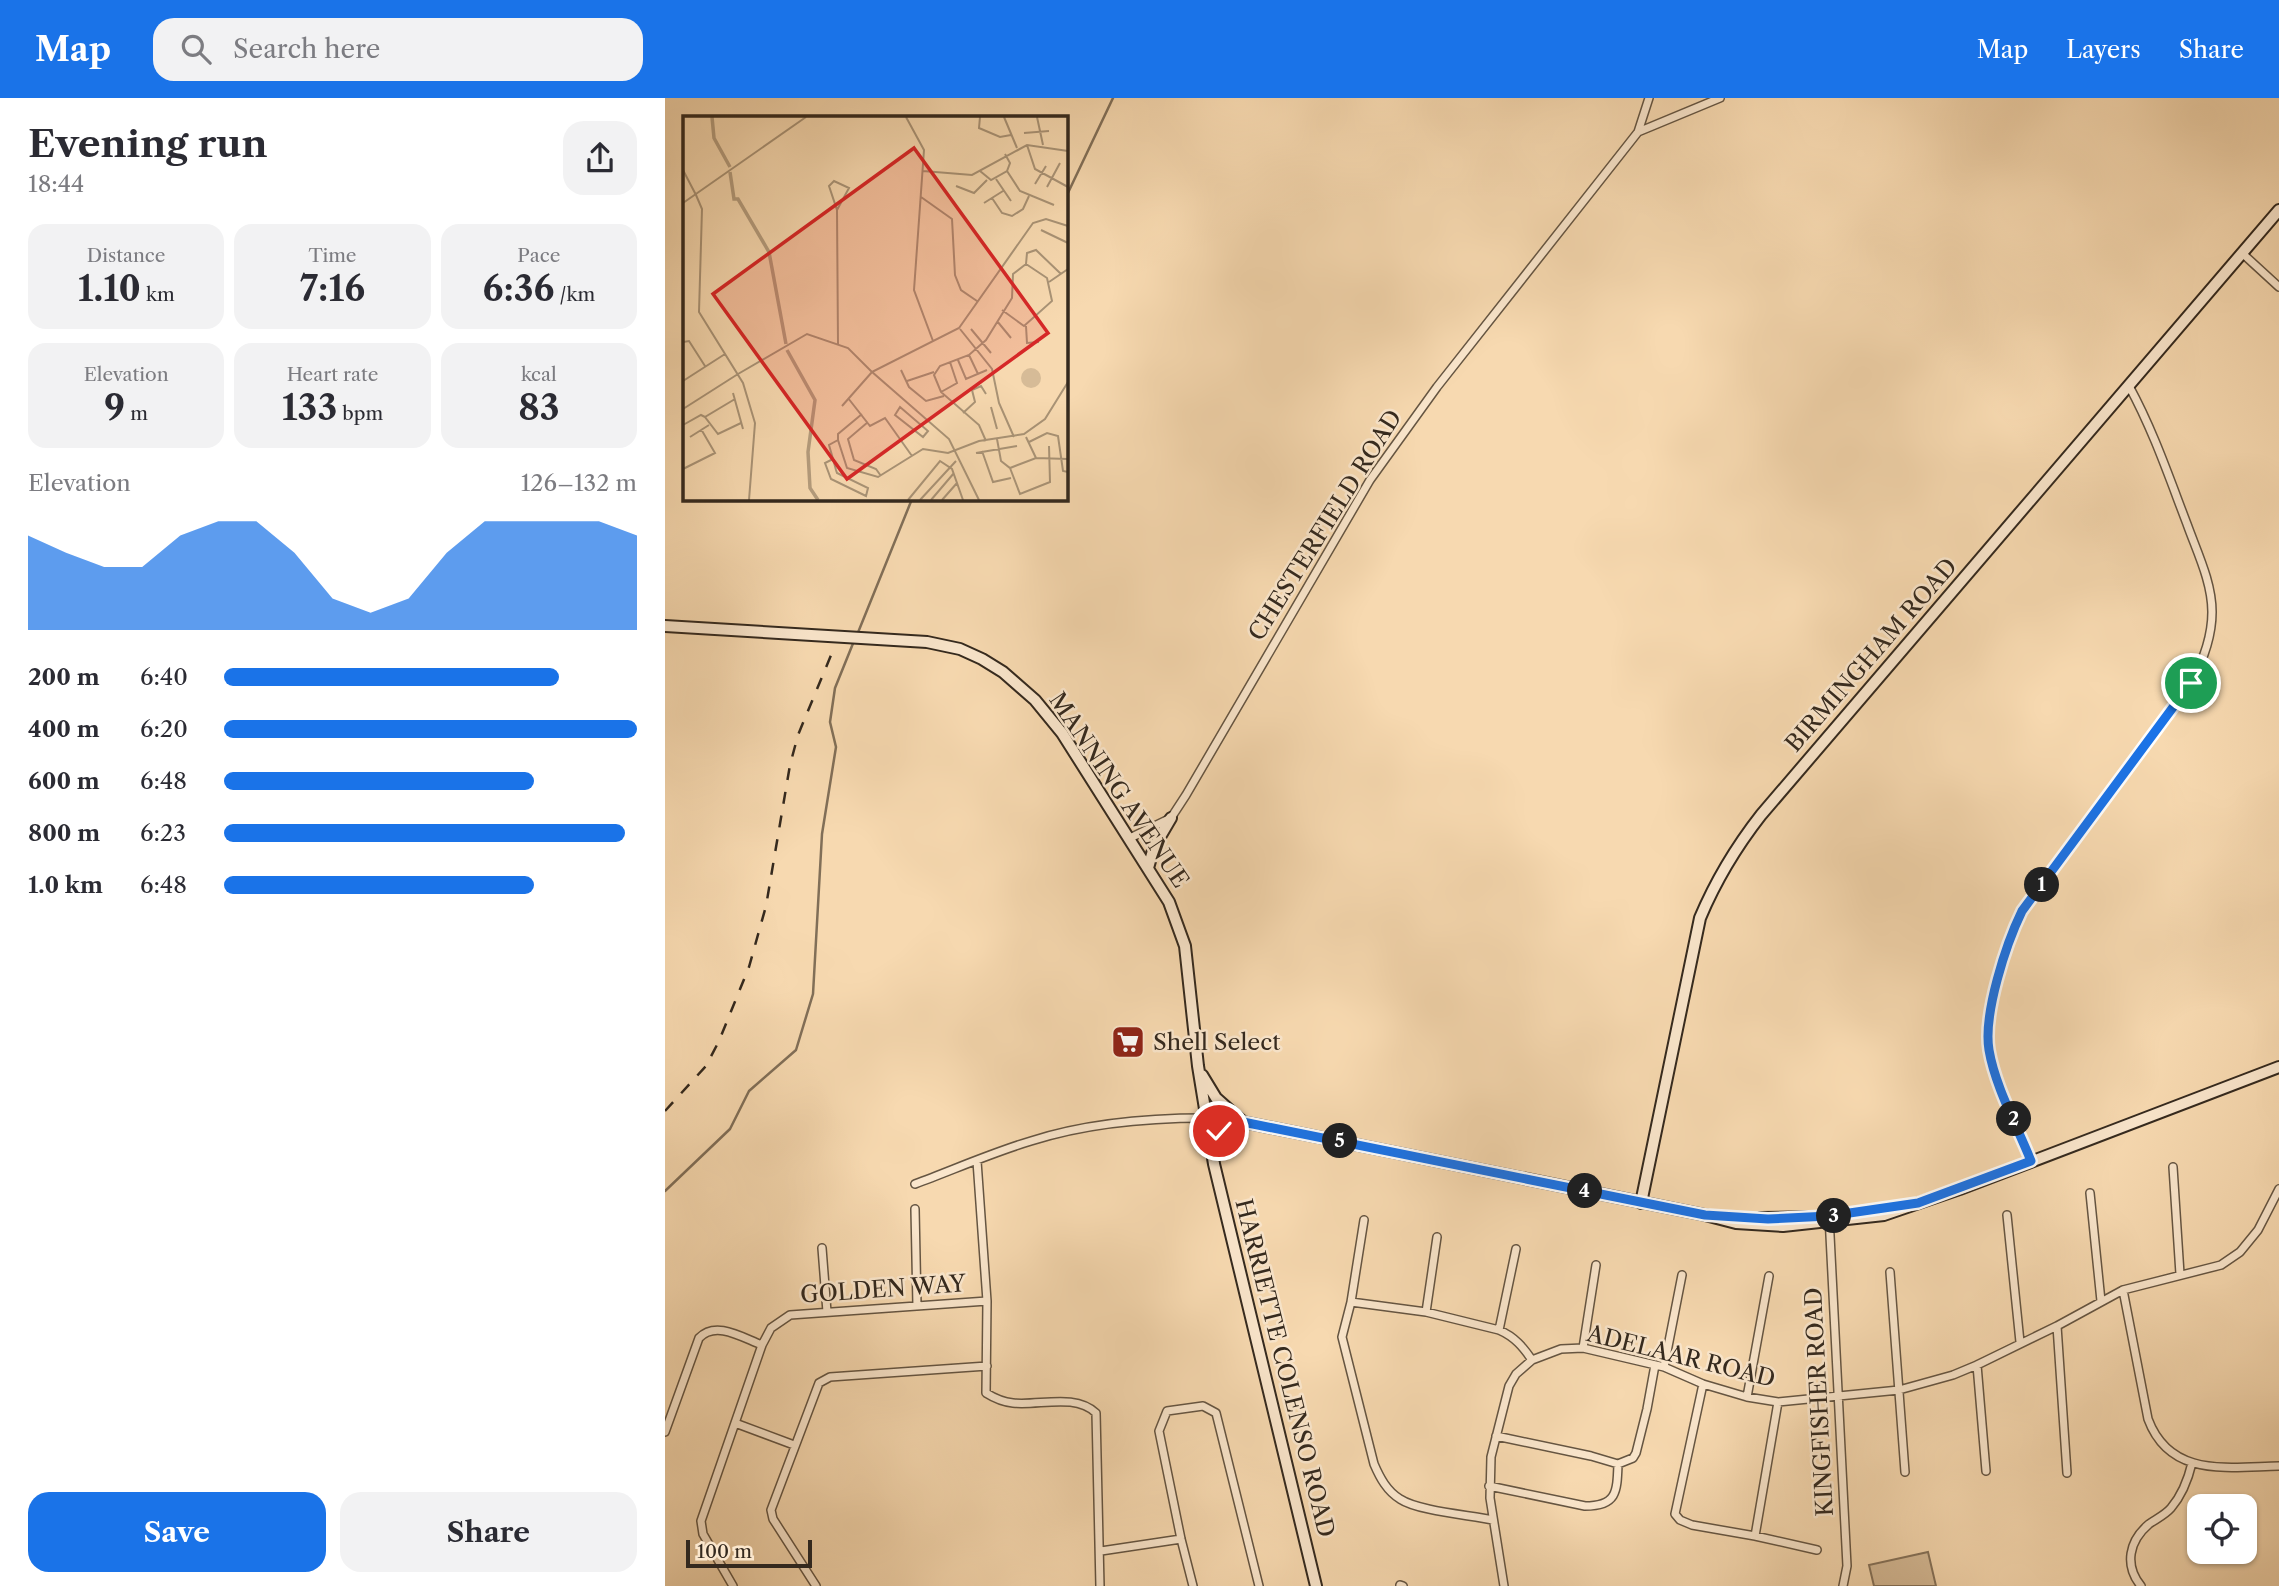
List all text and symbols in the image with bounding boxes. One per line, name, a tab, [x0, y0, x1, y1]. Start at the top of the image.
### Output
search box	[153, 18, 643, 81]
text: Map	[35, 29, 111, 70]
icon: search	[177, 30, 215, 68]
text: Search here	[233, 33, 380, 65]
text: Map	[1977, 35, 2028, 64]
text: Layers	[2066, 35, 2141, 64]
text: Share	[2179, 35, 2244, 64]
inset map	[683, 116, 1067, 500]
text: Evening run	[28, 120, 268, 167]
button: share	[563, 121, 637, 195]
text: 18:44	[28, 170, 84, 198]
text: Distance	[87, 244, 165, 267]
text: Time	[308, 244, 357, 267]
text: Pace	[517, 244, 560, 267]
text: 1.10	[78, 267, 141, 310]
text: 7:16	[300, 267, 365, 310]
text: 6:36	[483, 267, 555, 310]
text: km	[141, 283, 175, 306]
text: /km	[555, 283, 595, 306]
text: Elevation	[84, 363, 169, 386]
text: Heart rate	[287, 363, 378, 386]
text: kcal	[521, 363, 557, 386]
text: 9	[104, 386, 125, 429]
text: 133	[282, 386, 337, 429]
text: 83	[518, 386, 559, 429]
text: m	[125, 402, 148, 425]
text: bpm	[337, 402, 383, 425]
street label: CHESTERFIELD ROAD	[1242, 404, 1408, 646]
text: Elevation	[28, 469, 131, 497]
text: 126–132 m	[521, 469, 637, 497]
street label: BIRMINGHAM ROAD	[1779, 552, 1963, 758]
pin	[2161, 653, 2221, 713]
text: 200 m	[28, 663, 100, 691]
text: 6:40	[140, 663, 188, 691]
icon: arrive	[2172, 664, 2210, 702]
street label: MANNING AVENUE	[1043, 687, 1195, 893]
text: 400 m	[28, 715, 100, 743]
text: 6:20	[140, 715, 188, 743]
text: 600 m	[28, 767, 100, 795]
text: 6:48	[140, 767, 187, 795]
text: 800 m	[28, 819, 100, 847]
text: 6:23	[140, 819, 186, 847]
pin: 1	[2025, 868, 2059, 902]
text: 1.0 km	[28, 871, 103, 899]
text: 6:48	[140, 871, 187, 899]
text: 1	[2037, 873, 2046, 896]
supermarket icon: Shell Select	[1109, 1023, 1147, 1061]
place label: Shell Select	[1153, 1028, 1280, 1056]
pin	[1189, 1101, 1249, 1161]
pin: 2	[1997, 1102, 2031, 1136]
text: 2	[2008, 1107, 2019, 1130]
icon: check	[1200, 1112, 1238, 1150]
pin: 5	[1323, 1124, 1357, 1158]
text: 5	[1334, 1129, 1345, 1152]
pin: 4	[1567, 1174, 1602, 1208]
text: 4	[1579, 1179, 1590, 1202]
street label: HARRIETTE COLENSO ROAD	[1229, 1196, 1341, 1540]
pin: 3	[1817, 1198, 1851, 1234]
text: 3	[1828, 1204, 1839, 1227]
street label: GOLDEN WAY	[799, 1269, 967, 1309]
street label: KINGFISHER ROAD	[1799, 1287, 1839, 1517]
street label: ADELAAR ROAD	[1583, 1319, 1778, 1393]
button: Save	[28, 1492, 326, 1572]
button: Share	[340, 1492, 637, 1572]
map controls	[2187, 1494, 2257, 1564]
button: locate	[2187, 1494, 2257, 1564]
scale bar	[686, 1537, 812, 1569]
text: 100 m	[697, 1540, 752, 1563]

